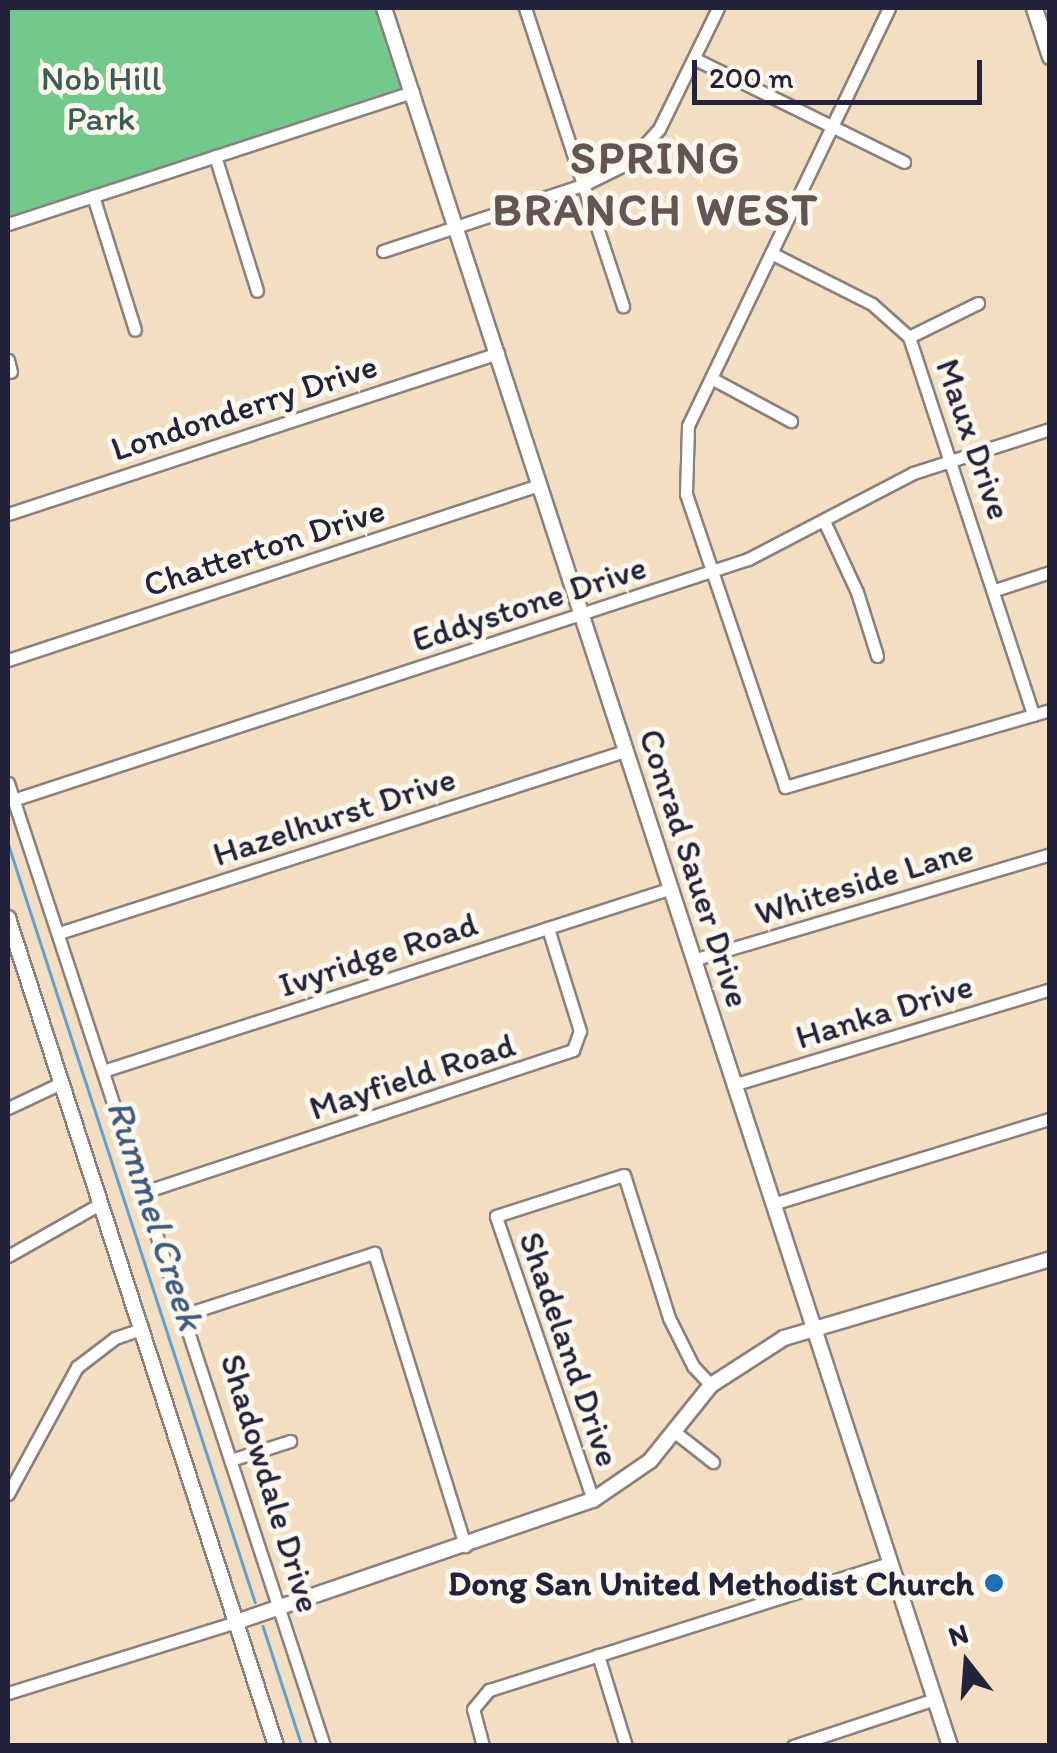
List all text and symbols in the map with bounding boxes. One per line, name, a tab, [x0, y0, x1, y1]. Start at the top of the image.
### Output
scale bar	[697, 40, 987, 102]
park label: Nob Hill Park	[41, 57, 161, 139]
text: 200 m	[709, 59, 794, 96]
district label: SPRING BRANCH WEST	[492, 131, 820, 237]
street label: Londonderry Drive	[105, 344, 383, 470]
street label: Maux Drive	[927, 352, 1021, 526]
street label: Chatterton Drive	[138, 488, 390, 606]
street label: Eddystone Drive	[407, 545, 651, 661]
street label: Conrad Sauer Drive	[630, 723, 760, 1013]
street label: Hazelhurst Drive	[207, 757, 461, 875]
street label: Whiteside Lane	[749, 828, 979, 934]
street label: Ivyridge Road	[274, 902, 482, 1006]
street label: Hanka Drive	[790, 964, 978, 1058]
street label: Mayfield Road	[304, 1023, 520, 1129]
water label: Rummel Creek	[96, 1094, 214, 1336]
street label: Shadeland Drive	[510, 1226, 630, 1472]
street label: Shadowdale Drive	[212, 1349, 330, 1617]
place label: Dong San United Methodist Church	[447, 1562, 974, 1604]
marker: Dong San United Methodist Church	[983, 1572, 1005, 1594]
north arrow	[917, 1613, 1017, 1713]
text: N	[944, 1615, 972, 1653]

